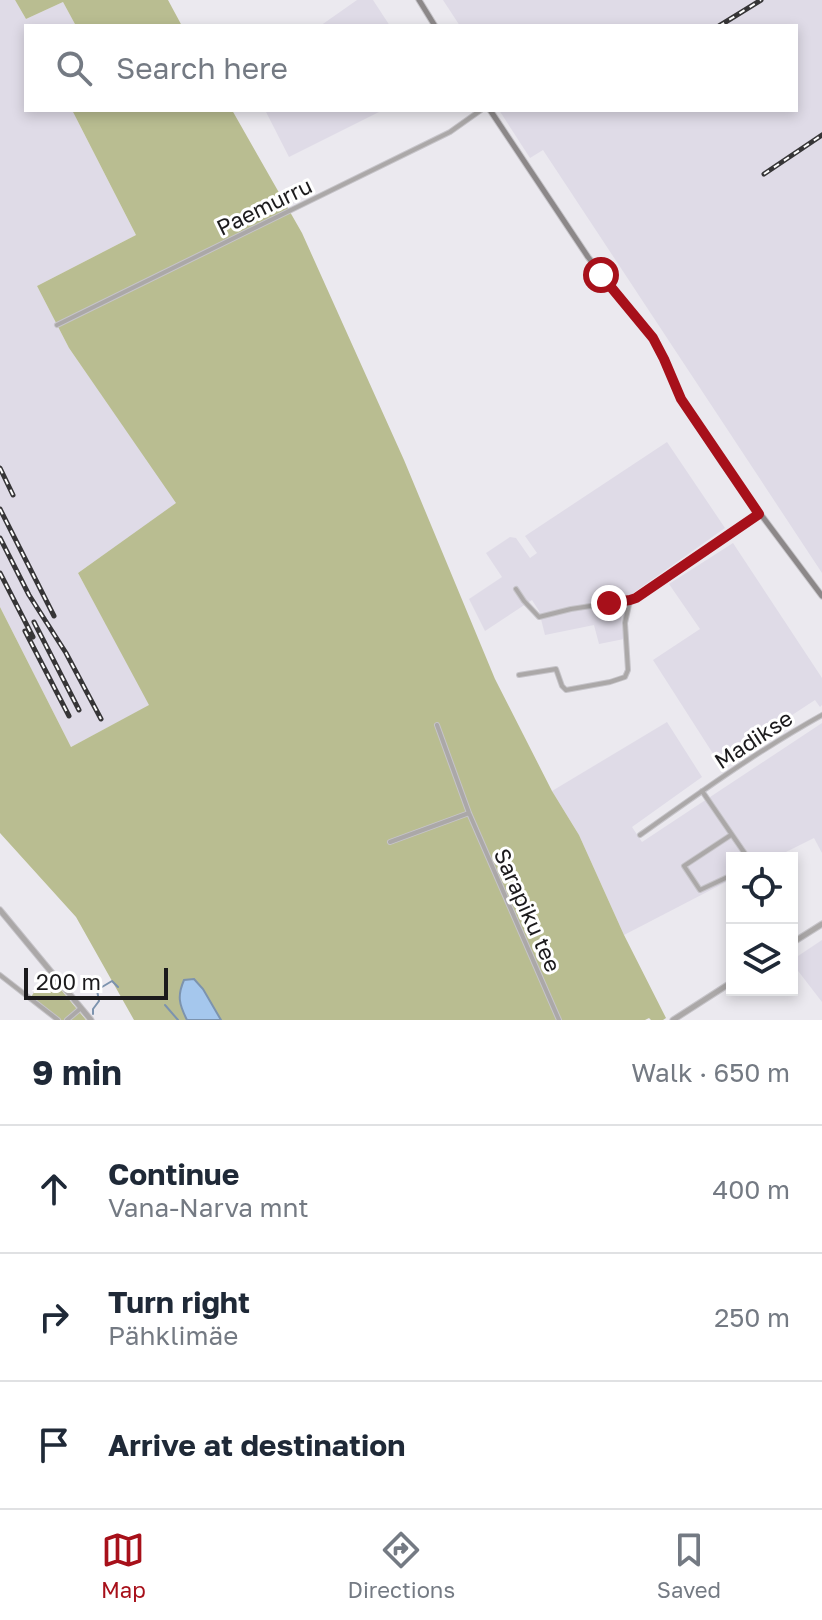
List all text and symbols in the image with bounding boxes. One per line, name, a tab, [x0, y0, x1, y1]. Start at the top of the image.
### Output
search box	[24, 24, 798, 112]
icon: search	[52, 46, 96, 90]
text: Search here	[116, 50, 288, 86]
street label: Paemurru	[212, 171, 316, 241]
route start	[583, 257, 619, 293]
route end	[591, 585, 627, 621]
street label: Madikse	[709, 704, 797, 774]
street label: Sarapiku tee	[489, 844, 567, 976]
map controls	[726, 852, 798, 996]
button: locate	[726, 852, 798, 924]
button: layers	[726, 924, 798, 996]
scale bar	[24, 964, 168, 1000]
text: 200 m	[36, 968, 101, 995]
text: 9 min	[32, 1052, 122, 1092]
text: Walk · 650 m	[631, 1057, 790, 1088]
text: Continue	[108, 1156, 239, 1192]
icon: ahead	[32, 1167, 76, 1211]
text: 400 m	[712, 1174, 790, 1205]
text: Vana-Narva mnt	[108, 1192, 309, 1223]
text: Turn right	[108, 1284, 250, 1320]
icon: right	[32, 1295, 76, 1339]
text: 250 m	[714, 1302, 790, 1333]
text: Pähklimäe	[108, 1320, 238, 1351]
icon: arrive	[32, 1423, 76, 1467]
text: Arrive at destination	[108, 1427, 405, 1463]
tab: Map	[101, 1528, 146, 1603]
tab: Directions	[348, 1528, 455, 1603]
tab: Saved	[657, 1528, 721, 1603]

